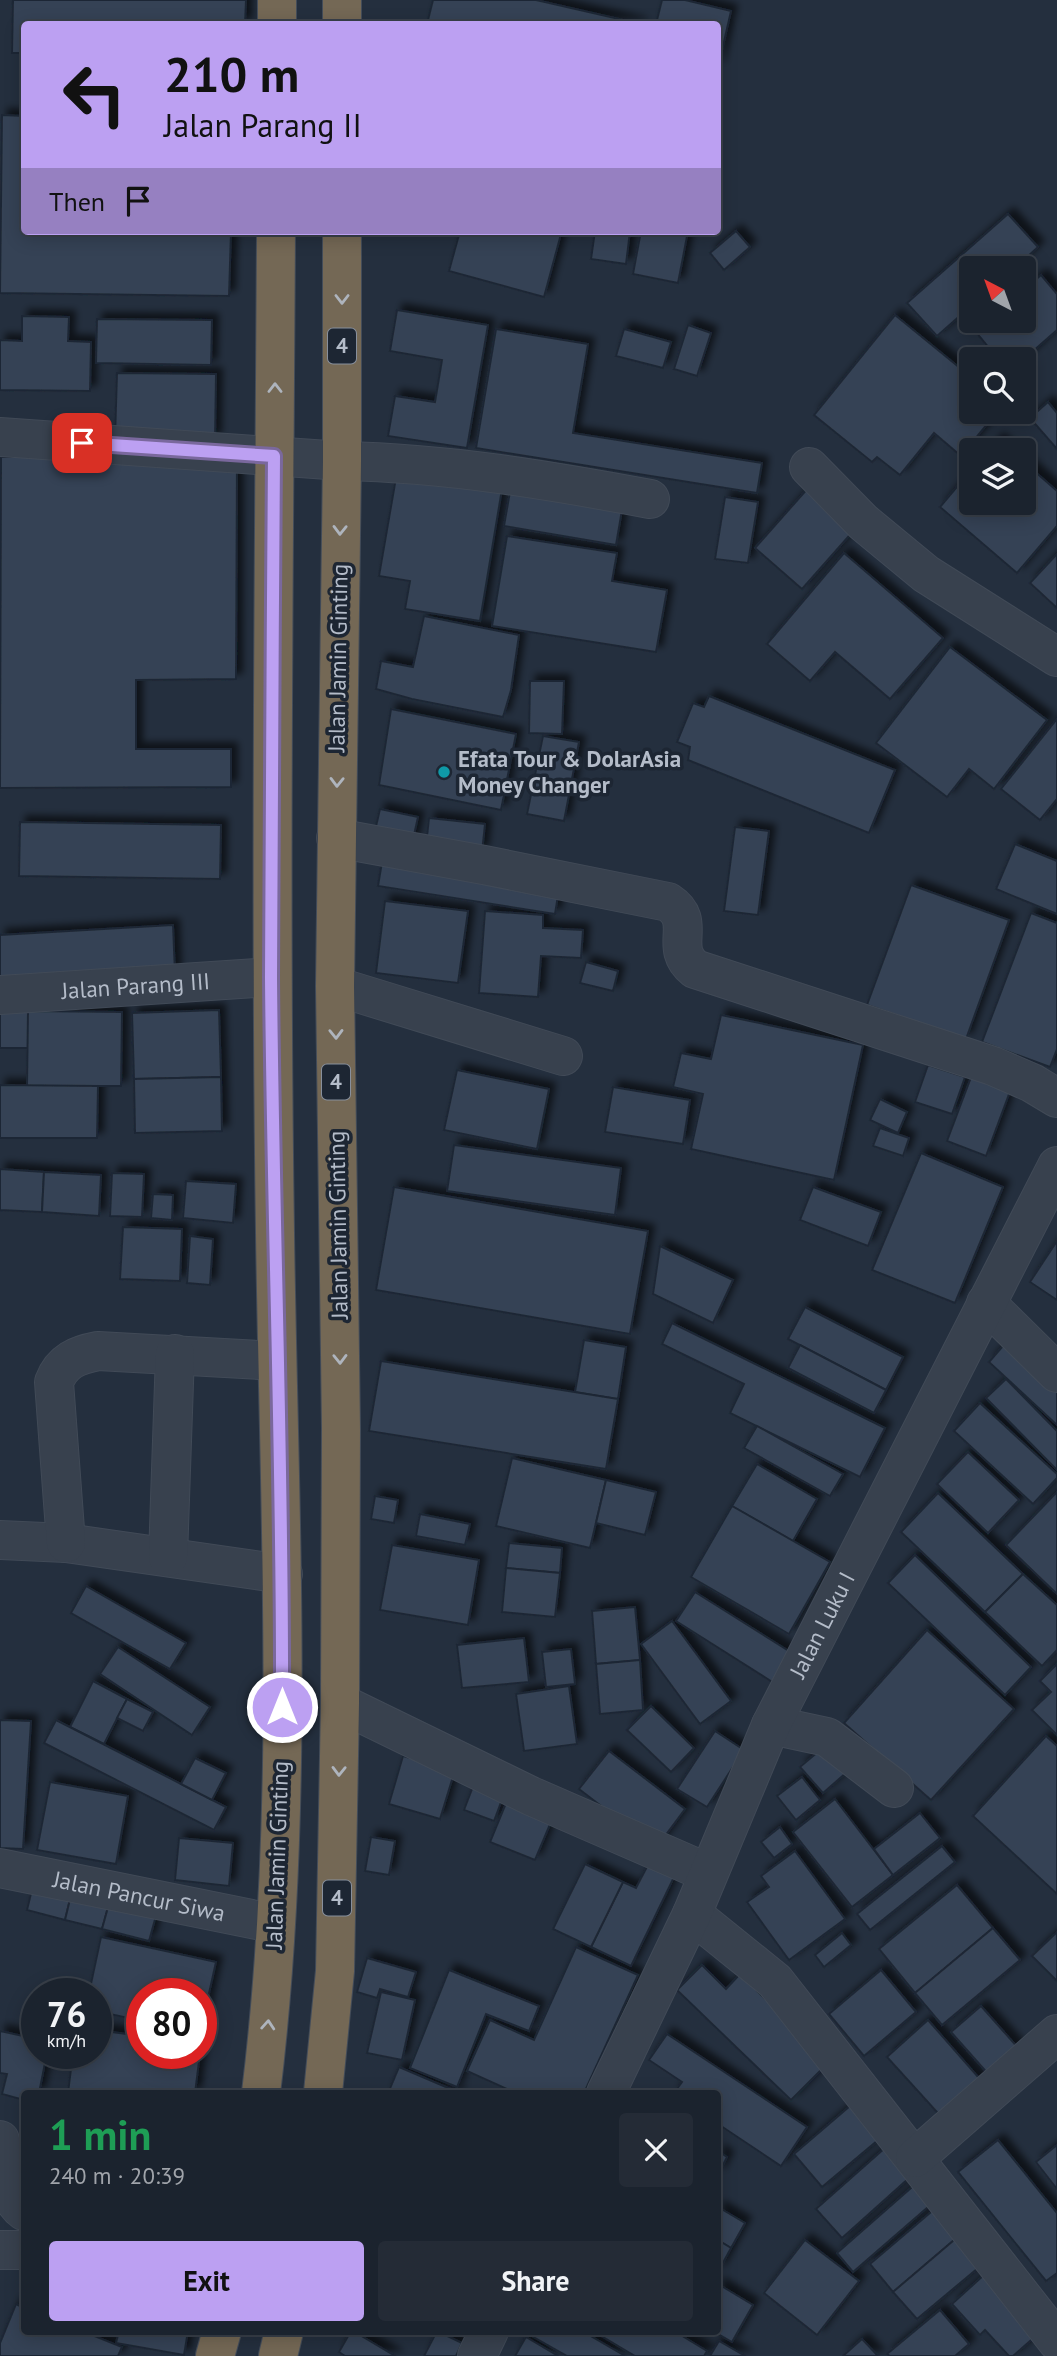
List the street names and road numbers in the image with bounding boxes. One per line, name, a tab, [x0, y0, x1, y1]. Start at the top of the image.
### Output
road number: 4	[328, 328, 356, 364]
street label: Jalan Jamin Ginting	[321, 564, 354, 753]
street label: Jalan Parang III	[59, 966, 211, 1005]
road number: 4	[322, 1064, 350, 1100]
street label: Jalan Jamin Ginting	[321, 1131, 354, 1320]
street label: Jalan Luku I	[782, 1567, 861, 1683]
street label: Jalan Jamin Ginting	[259, 1760, 294, 1951]
street label: Jalan Pancur Siwa	[50, 1864, 228, 1927]
road number: 4	[323, 1881, 351, 1916]

